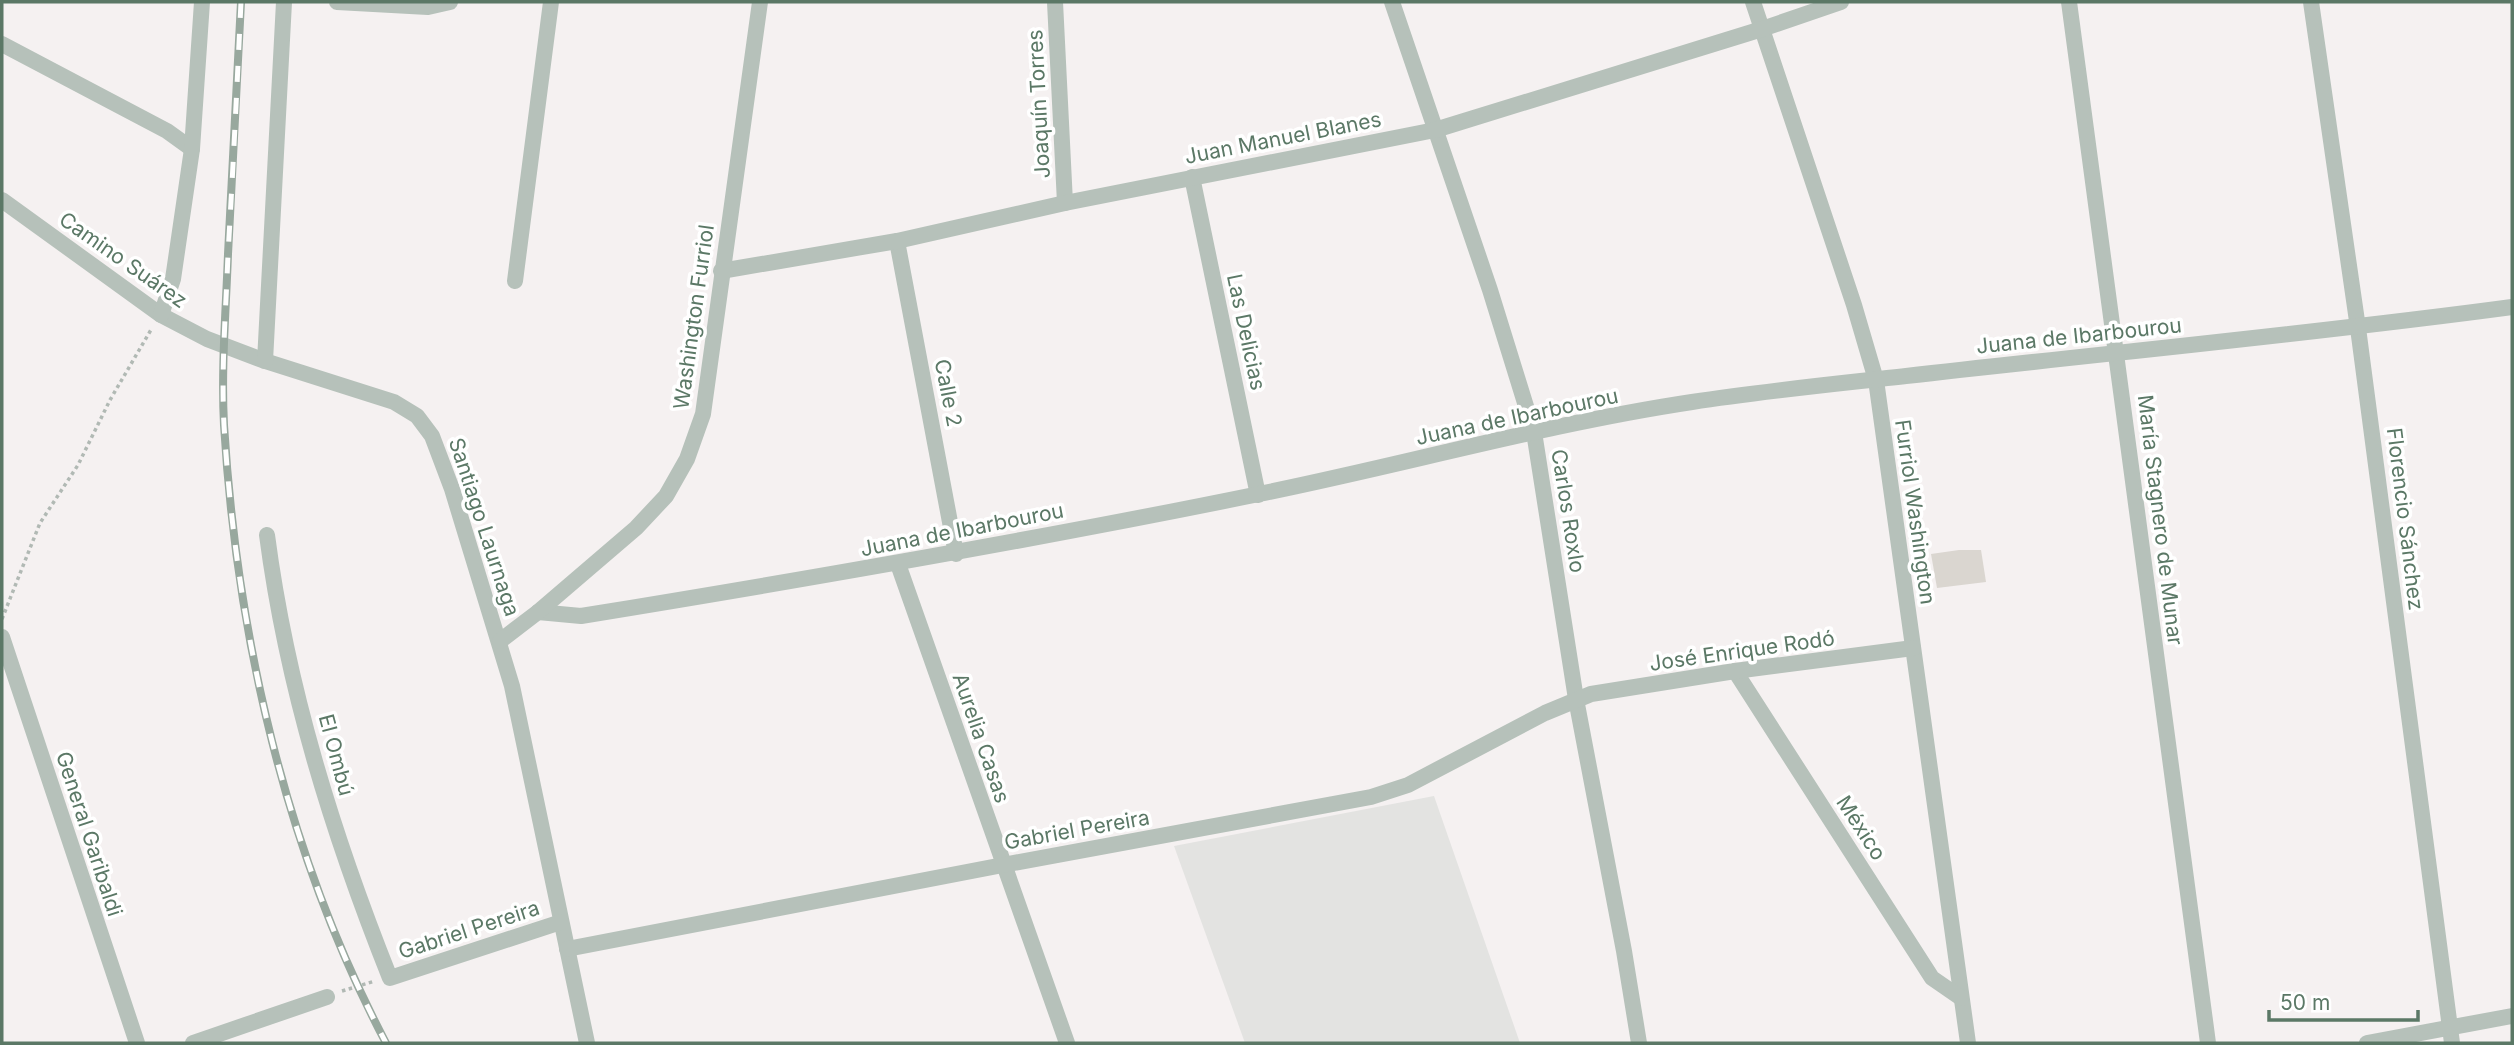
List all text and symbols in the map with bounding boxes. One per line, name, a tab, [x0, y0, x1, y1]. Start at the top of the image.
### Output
street label: Joaquín Torres	[1022, 29, 1055, 179]
street label: Juan Manuel Blanes	[1183, 106, 1383, 169]
street label: Camino Suárez	[55, 206, 192, 313]
street label: Washington Furriol	[668, 223, 719, 411]
street label: Las Delicias	[1222, 271, 1271, 392]
street label: Juana de Ibarbourou	[1975, 312, 2183, 359]
street label: Calle 2	[930, 357, 967, 429]
street label: Juana de Ibarbourou	[1413, 383, 1620, 450]
street label: María Stagnero de Munar	[2133, 393, 2188, 647]
street label: Furriol Washington	[1890, 418, 1941, 606]
street label: Florencio Sánchez	[2382, 426, 2429, 612]
street label: Santiago Laurnaga	[444, 435, 525, 619]
street label: Carlos Roxlo	[1546, 447, 1591, 574]
street label: Juana de Ibarbourou	[858, 498, 1066, 561]
street label: José Enrique Rodó	[1648, 625, 1836, 676]
street label: Aurelia Casas	[948, 670, 1015, 806]
street label: El Ombú	[314, 711, 359, 798]
street label: General Garibaldi	[51, 748, 128, 919]
street label: México	[1831, 791, 1891, 865]
street label: Gabriel Pereira	[1002, 804, 1151, 855]
street label: Gabriel Pereira	[395, 895, 543, 964]
scale bar	[2269, 978, 2418, 1022]
text: 50 m	[2280, 990, 2330, 1015]

